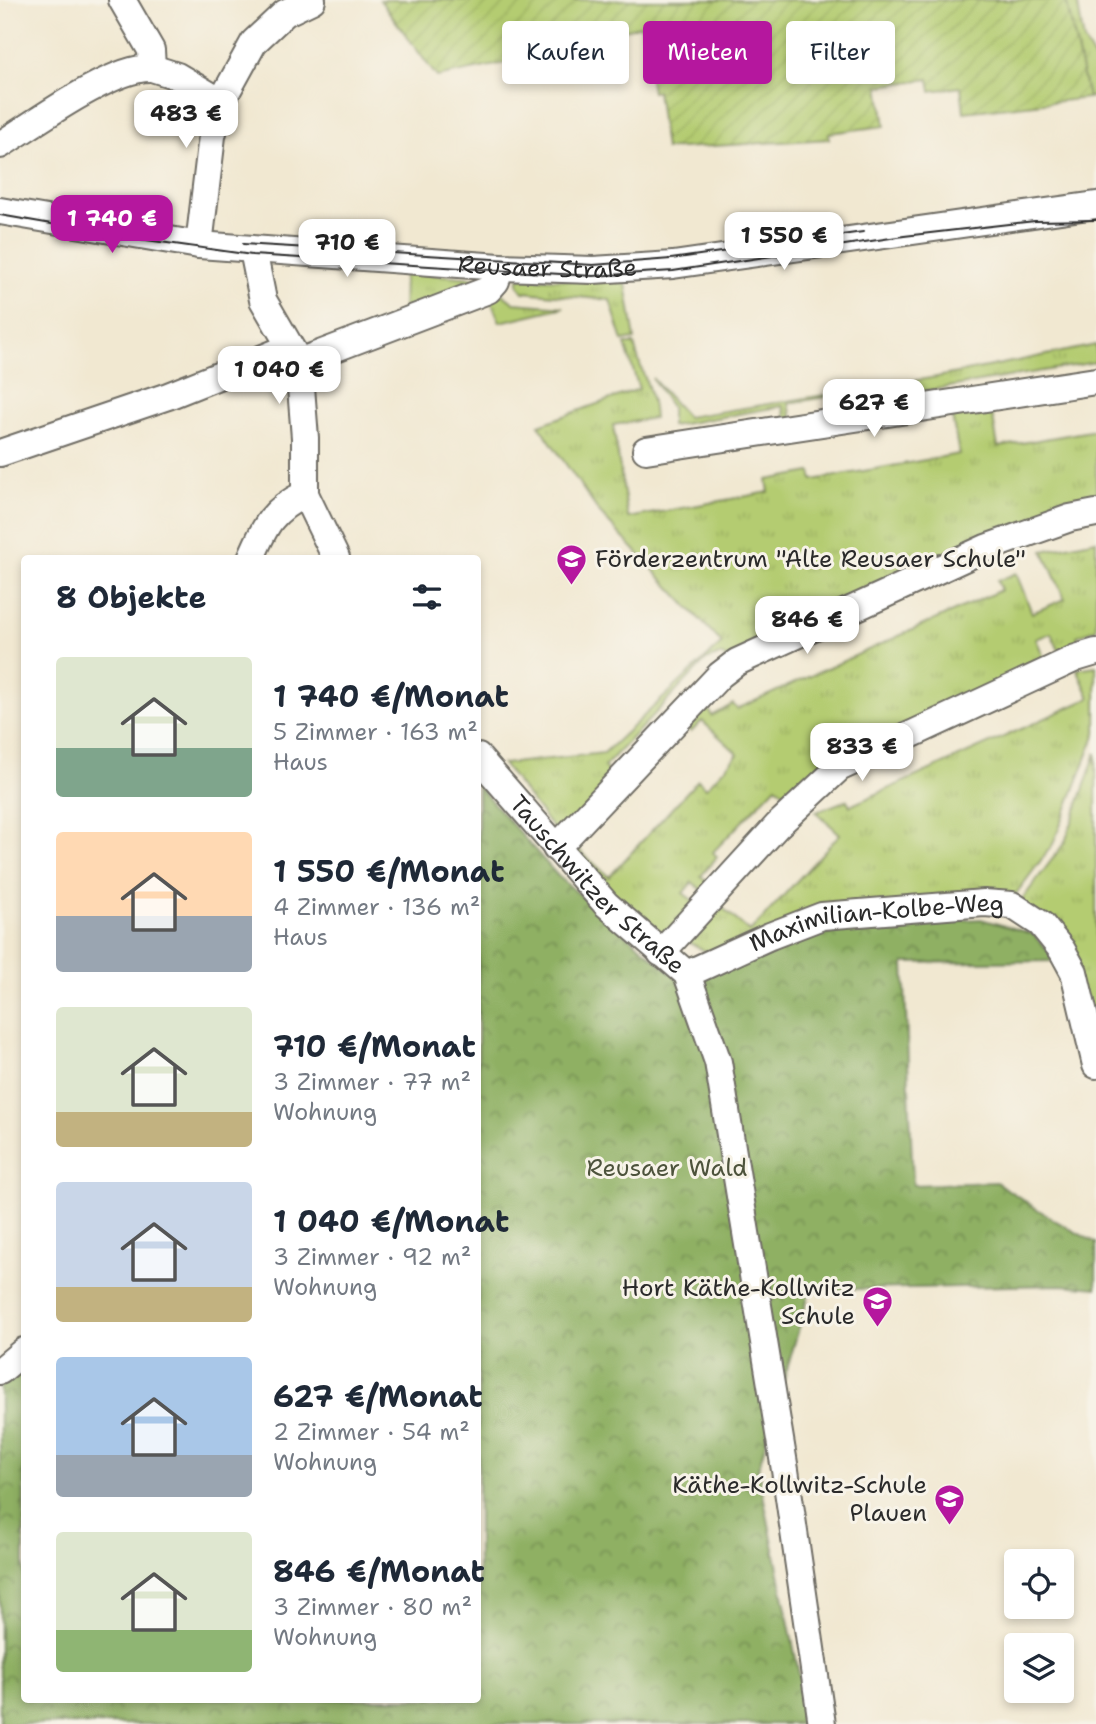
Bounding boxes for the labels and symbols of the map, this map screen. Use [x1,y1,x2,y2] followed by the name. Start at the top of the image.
[137,90,235,150] pin: 483 €
[47,196,177,255] pin: 1 740 €
[719,212,849,272] pin: 1 550 €
[298,219,396,279] pin: 710 €
[457,248,638,286] street label: Reusaer Straße
[214,346,344,406] pin: 1 040 €
[825,380,923,439] pin: 627 €
[555,542,589,586] school or university icon: Förderzentrum "Alte Reusaer Schule"
[595,543,1026,575] place label: Förderzentrum "Alte Reusaer Schule"
[758,596,856,656] pin: 846 €
[813,724,911,783] pin: 833 €
[502,788,692,981] street label: Tauschwitzer Straße
[744,887,1005,959] street label: Maximilian-Kolbe-Weg
[587,1152,747,1184] park label: Reusaer Wald
[622,1272,855,1332] place label: Hort Käthe-Kollwitz Schule
[861,1285,895,1329] school or university icon: Hort Käthe-Kollwitz Schule
[672,1469,927,1529] place label: Käthe-Kollwitz-Schule Plauen
[933,1482,967,1526] school or university icon: Käthe-Kollwitz-Schule Plauen

